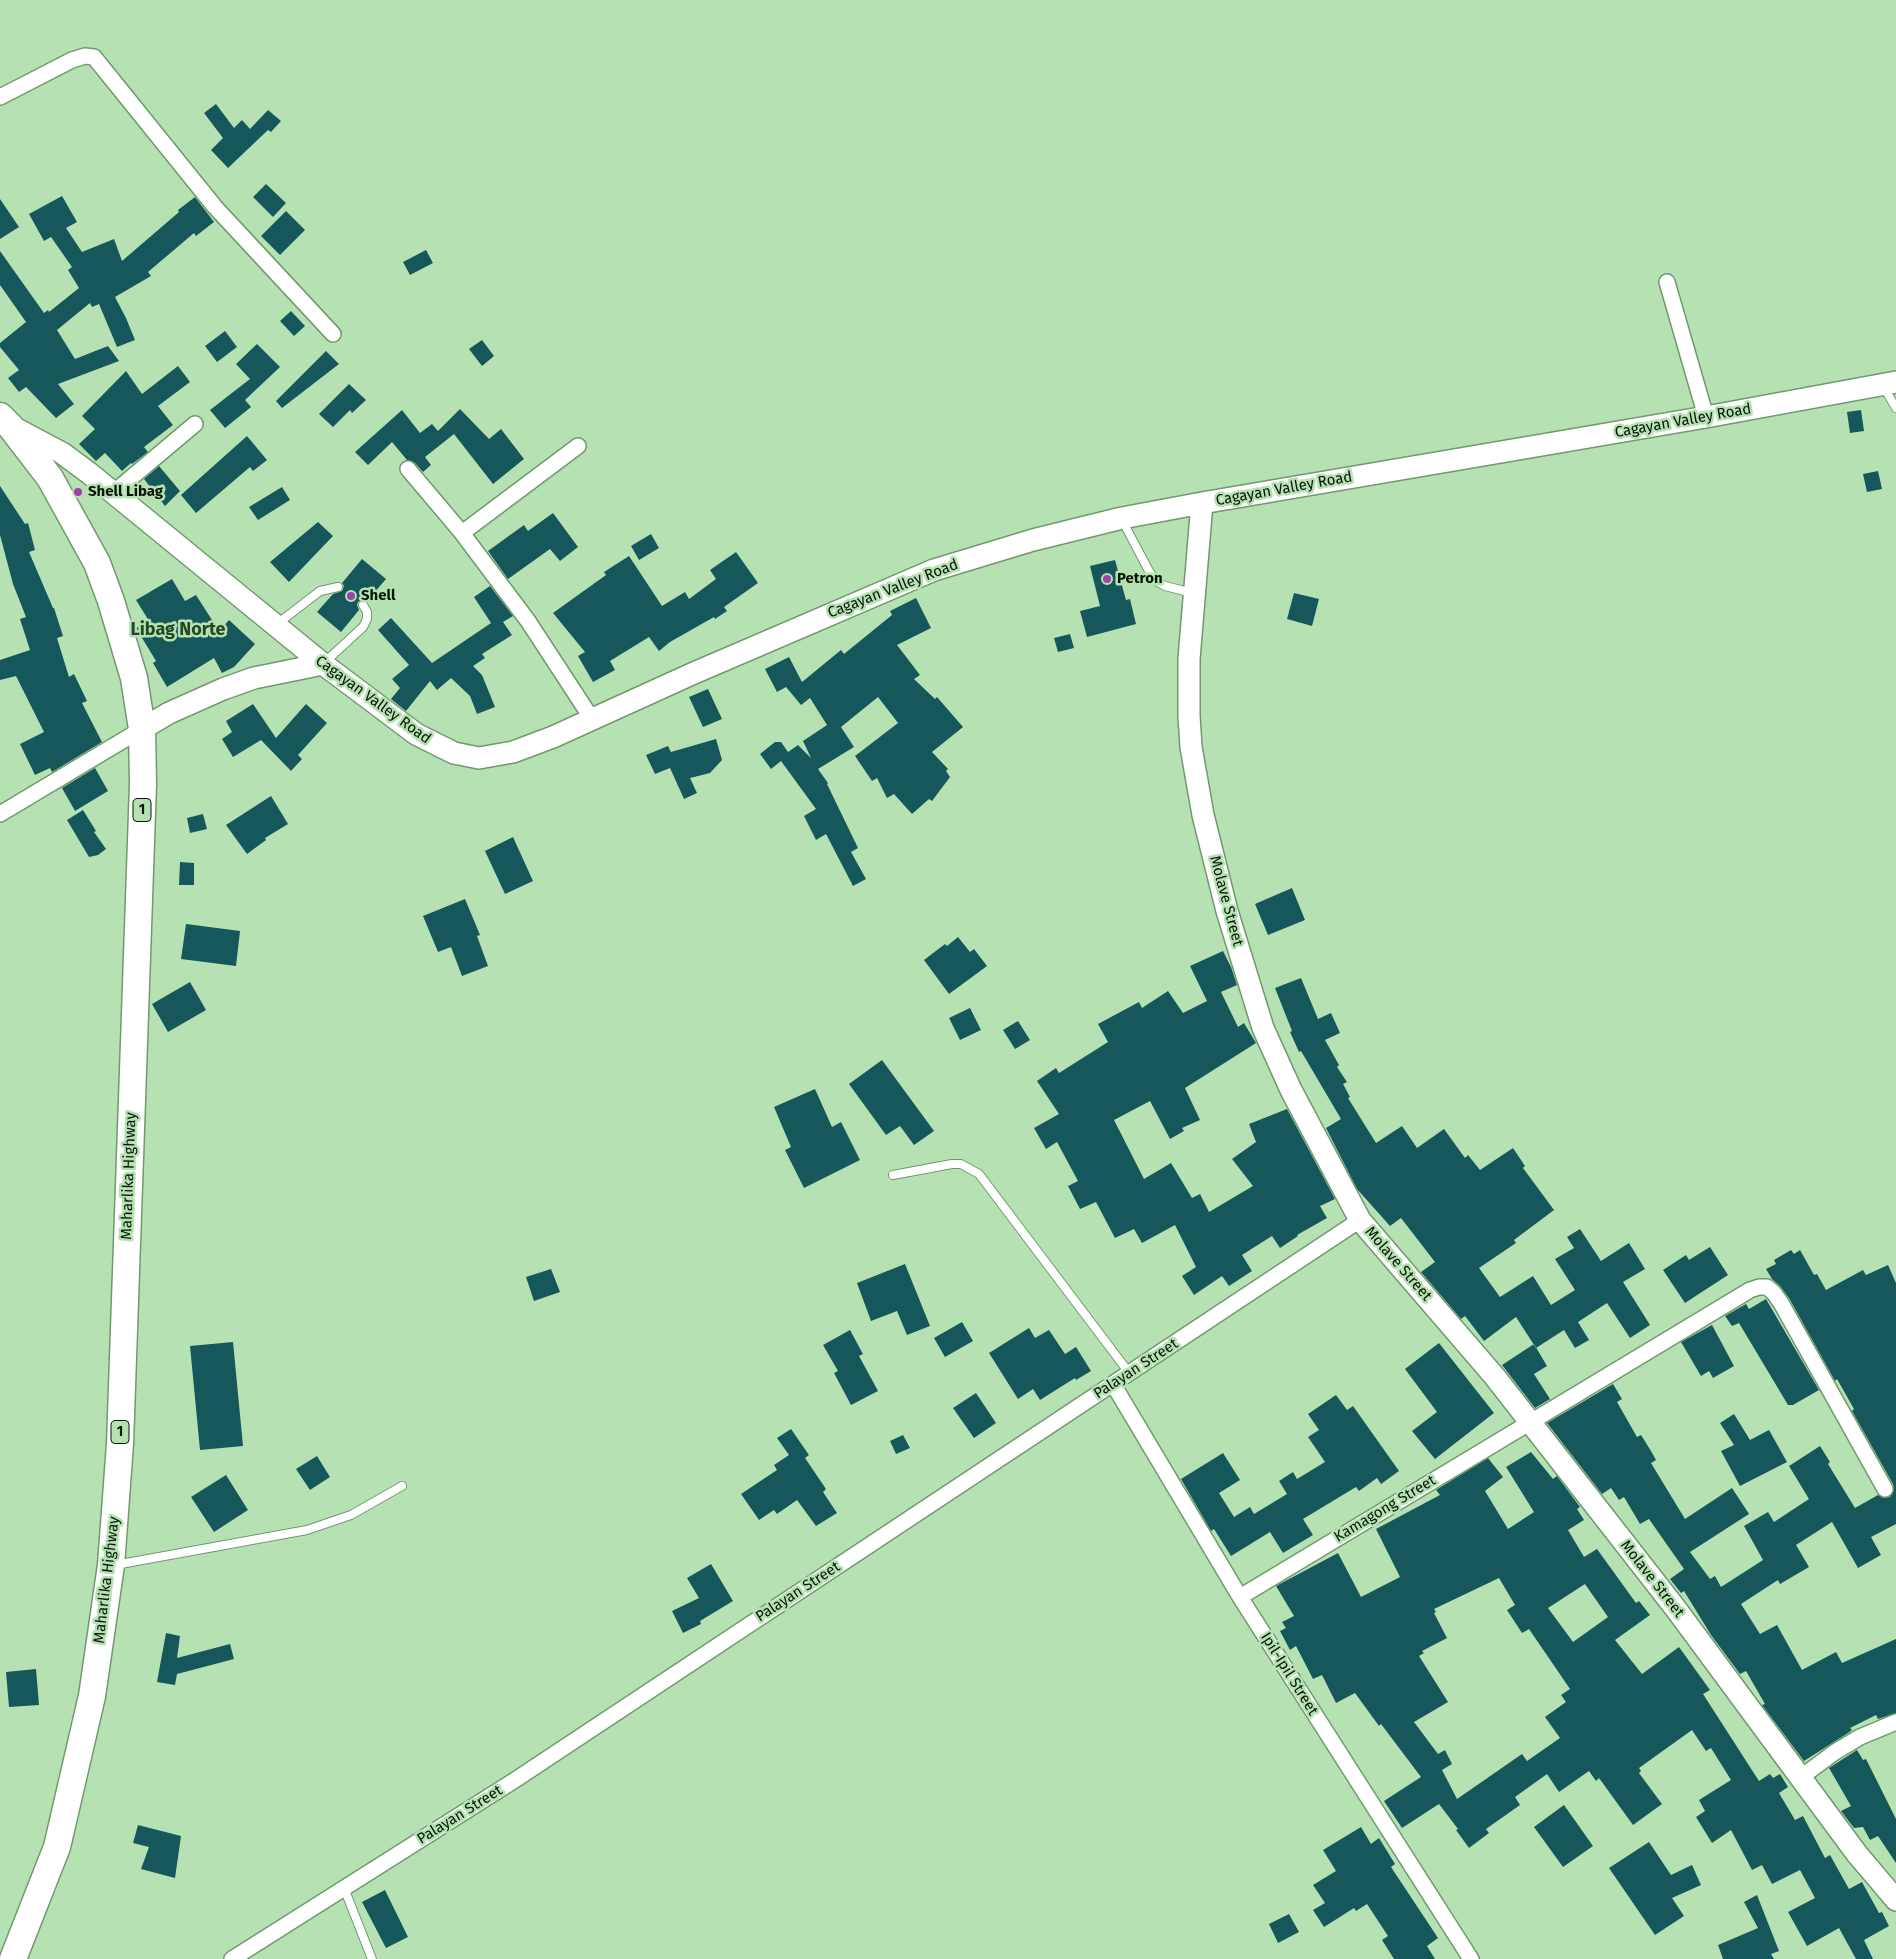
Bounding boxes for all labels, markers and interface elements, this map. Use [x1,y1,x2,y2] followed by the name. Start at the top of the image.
[1613,400,1753,442] street label: Cagayan Valley Road
[1214,468,1354,510] street label: Cagayan Valley Road
[88,483,163,501] place label: Shell Libag
[72,486,84,498] marker: Shell Libag
[825,556,961,622] street label: Cagayan Valley Road
[1117,570,1163,588] place label: Petron
[1101,573,1113,585] marker: Petron
[361,587,395,605] place label: Shell
[345,590,357,602] marker: Shell
[131,619,225,641] district label: Libag Norte
[312,652,434,748] street label: Cagayan Valley Road
[133,798,151,822] road number: 1
[1205,854,1247,948] street label: Molave Street
[118,1112,140,1240] street label: Maharlika Highway
[1361,1223,1435,1305] street label: Molave Street
[1090,1335,1182,1403] street label: Palayan Street
[111,1420,129,1444] road number: 1
[1331,1472,1439,1546] street label: Kamagong Street
[90,1516,124,1644] street label: Maharlika Highway
[1616,1537,1688,1621] street label: Molave Street
[752,1558,844,1626] street label: Palayan Street
[1256,1629,1322,1719] street label: Ipil-Ipil Street
[414,1782,506,1848] street label: Palayan Street

